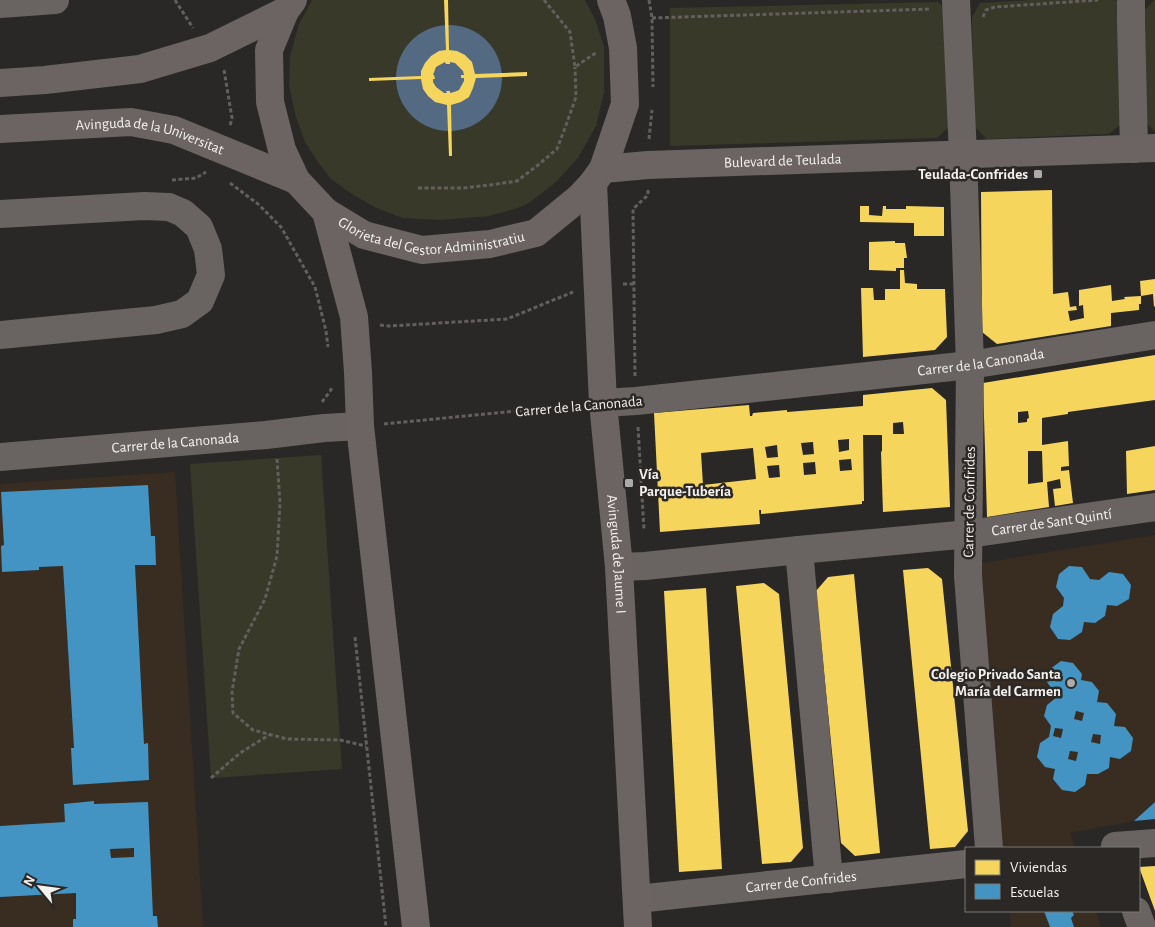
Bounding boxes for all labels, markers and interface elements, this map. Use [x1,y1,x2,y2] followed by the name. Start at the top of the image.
[75,115,226,158] street label: Avinguda de la Universitat
[724,152,842,170] street label: Bulevard de Teulada
[918,167,1028,182] place label: Teulada-Confrides
[1032,168,1044,180] marker: Teulada-Confrides
[335,214,526,258] street label: Glorieta del Gestor Administratiu
[917,346,1045,379] street label: Carrer de la Canonada
[515,393,643,420] street label: Carrer de la Canonada
[111,430,240,456] street label: Carrer de la Canonada
[961,446,978,558] street label: Carrer de Confrides
[639,467,731,499] place label: Vía Parque-Tubería
[623,477,635,489] marker: Vía Parque-Tubería
[604,494,628,614] street label: Avinguda de Jaume I
[990,506,1113,539] street label: Carrer de Sant Quintí
[931,667,1061,699] place label: Colegio Privado Santa María del Carmen
[1065,677,1077,689] marker: Colegio Privado Santa María del Carmen
[965,847,1140,912] legend
[1010,860,1067,875] text: Viviendas
[15,862,65,912] north arrow
[745,869,857,895] street label: Carrer de Confrides
[21,874,38,889] text: N
[1010,885,1059,900] text: Escuelas

